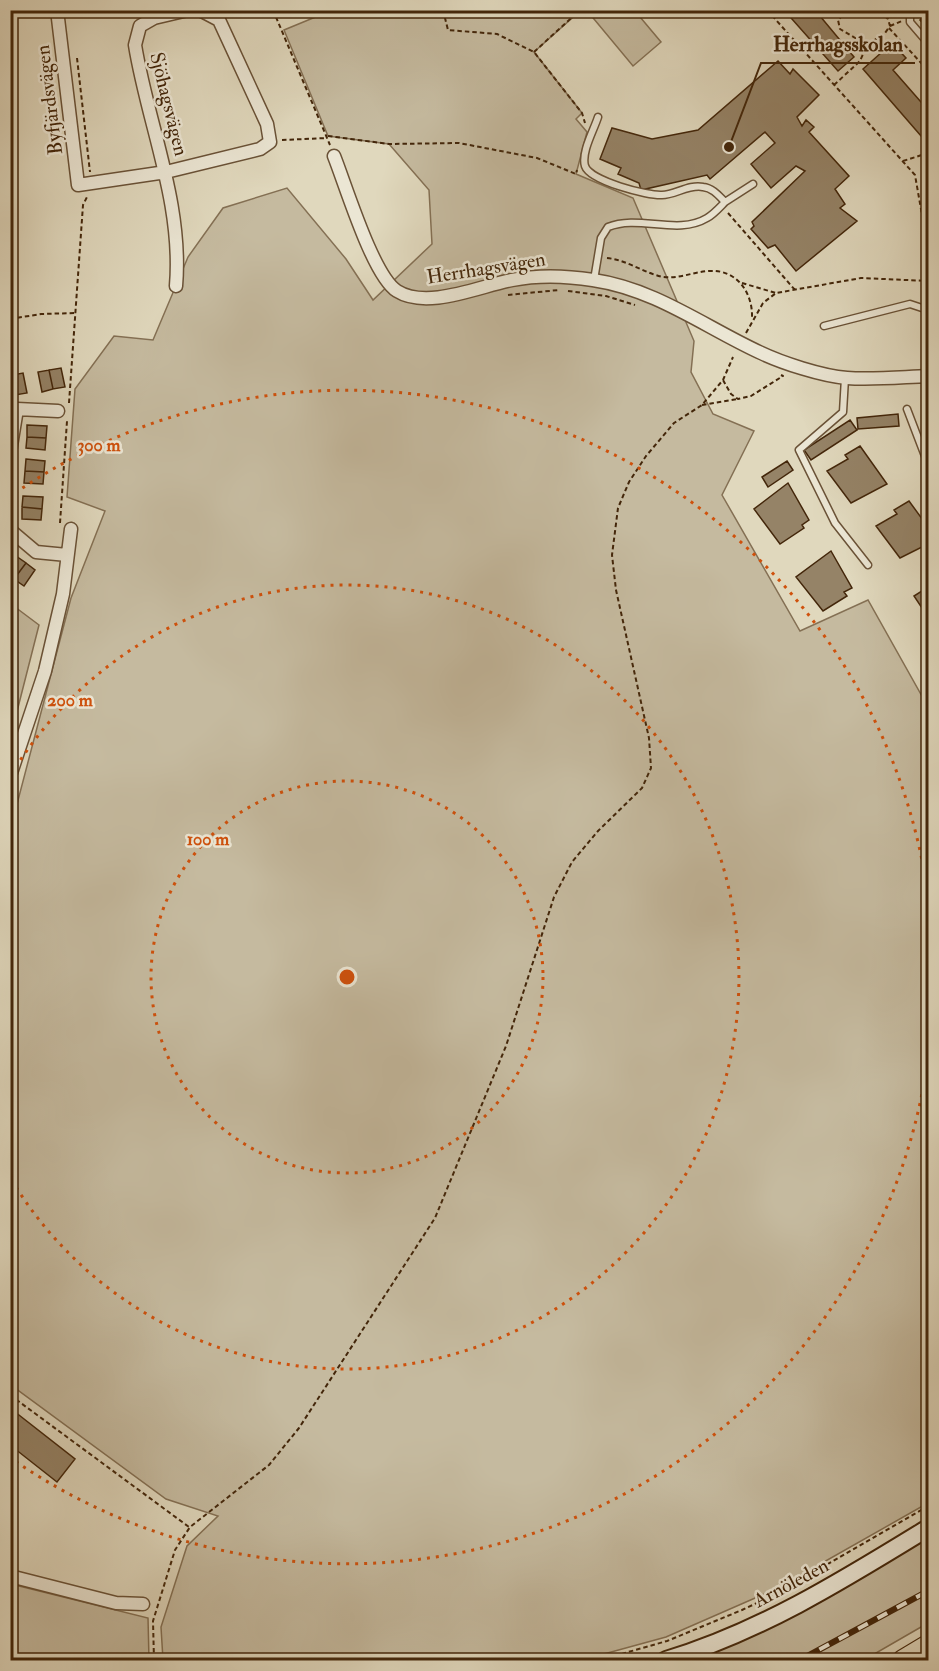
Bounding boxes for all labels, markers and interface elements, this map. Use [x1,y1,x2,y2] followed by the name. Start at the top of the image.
[761,24,915,63] callout: Herrhagsskolan
[773,31,903,58] text: Herrhagsskolan
[30,44,68,156] street label: Byfjärdsvägen
[144,50,194,158] street label: Sjöhagsvägen
[425,246,547,290] street label: Herrhagsvägen
[77,434,122,457] text: 300 m
[47,689,94,712] text: 200 m
[187,828,230,851] text: 100 m
[337,967,357,987] centre of rings
[748,1553,833,1614] street label: Arnöleden

